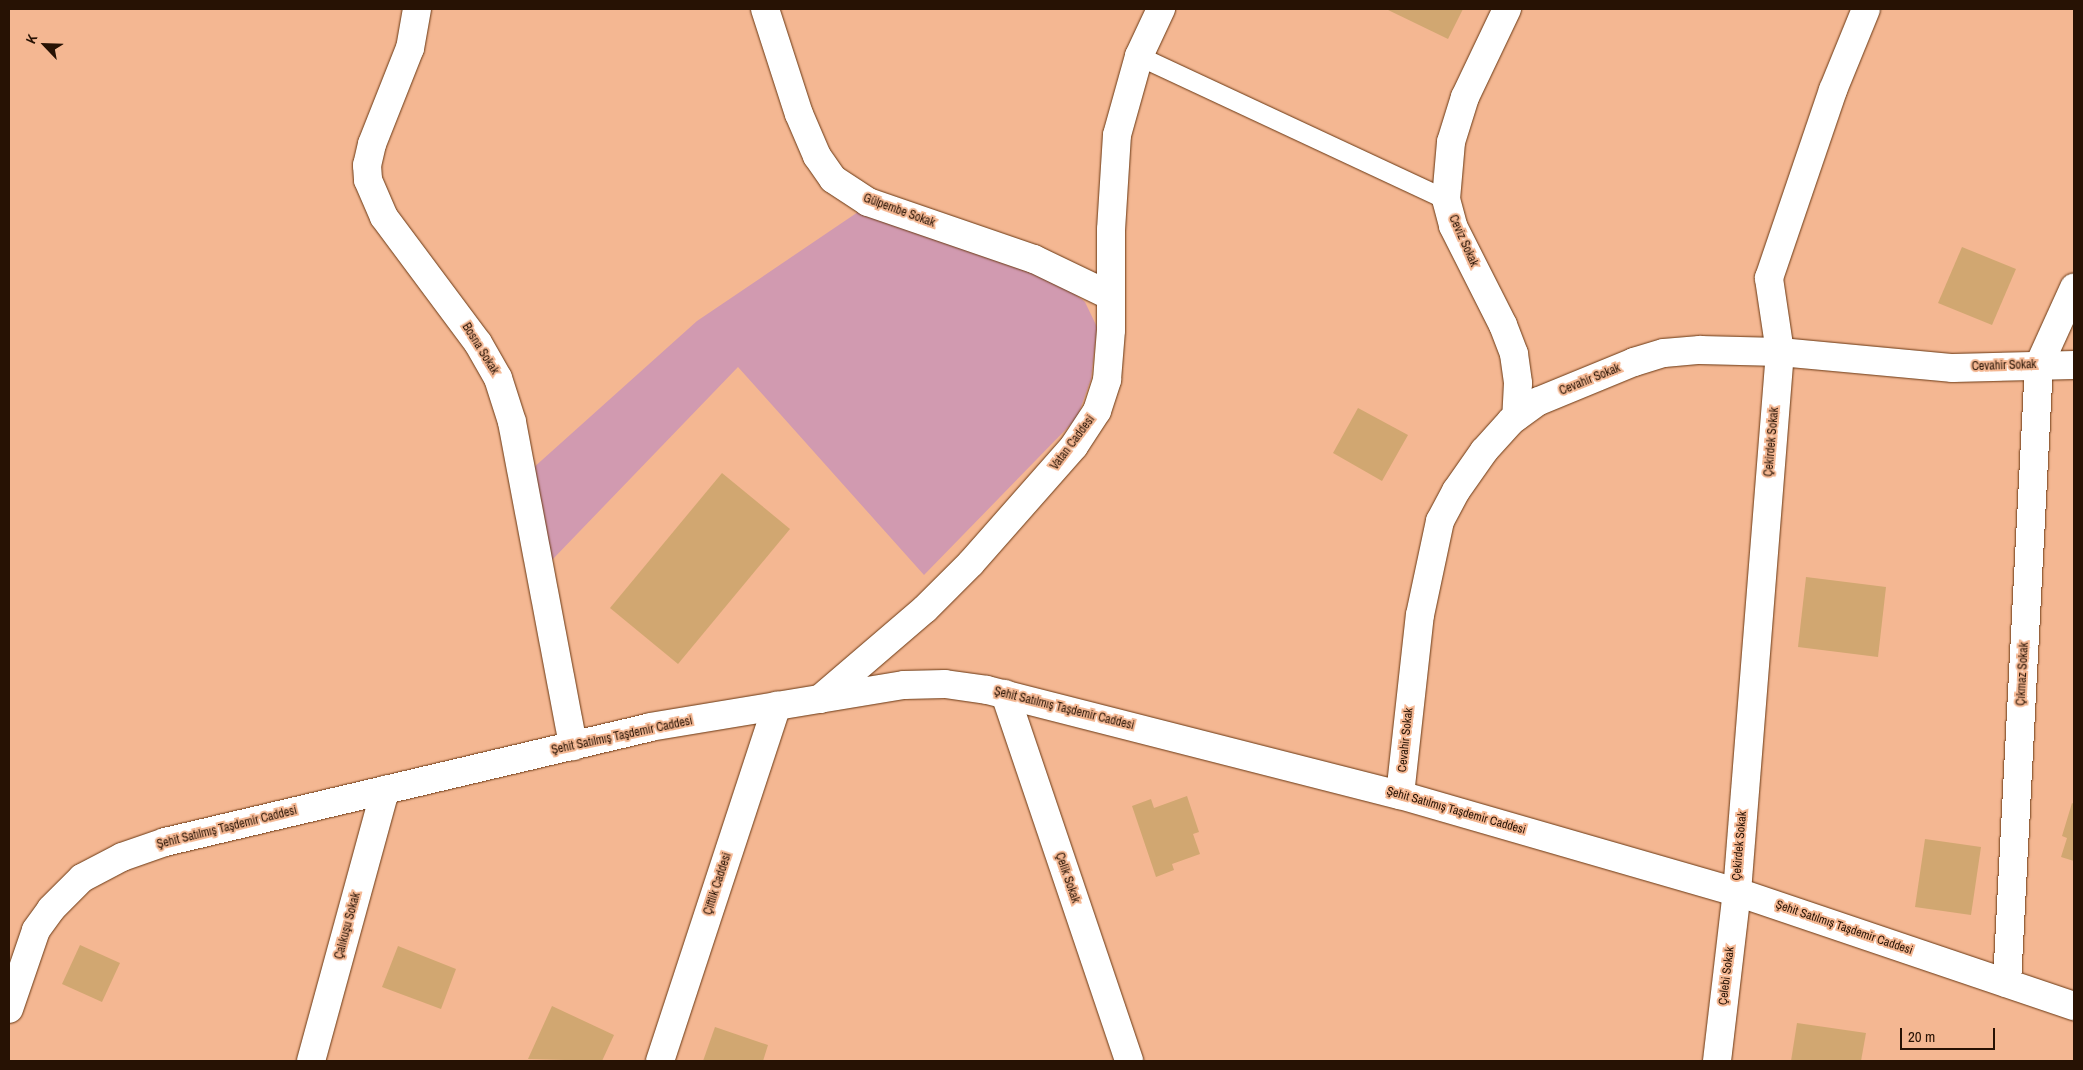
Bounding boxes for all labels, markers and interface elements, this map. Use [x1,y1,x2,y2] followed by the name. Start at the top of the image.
[20,20,70,70] north arrow
[21,31,41,46] text: K
[861,191,937,231] street label: Gülpembe Sokak
[1445,213,1481,269] street label: Ceviz Sokak
[459,321,501,377] street label: Bosna Sokak
[1972,358,2036,374] street label: Cevahir Sokak
[1557,361,1623,399] street label: Cevahir Sokak
[1762,407,1782,477] street label: Çekirdek Sokak
[1048,413,1098,473] street label: Vatan Caddesi
[2014,642,2032,706] street label: Çıkmaz Sokak
[992,685,1136,733] street label: Şehit Satılmış Taşdemir Caddesi
[1395,707,1417,773] street label: Cevahir Sokak
[550,714,694,758] street label: Şehit Satılmış Taşdemir Caddesi
[1385,784,1527,838] street label: Şehit Satılmış Taşdemir Caddesi
[155,804,299,852] street label: Şehit Satılmış Taşdemir Caddesi
[1730,811,1750,881] street label: Çekirdek Sokak
[701,851,735,917] street label: Çiftlik Caddesi
[1052,851,1082,905] street label: Çelik Sokak
[332,891,364,961] street label: Çalıkuşu Sokak
[1774,898,1914,958] street label: Şehit Satılmış Taşdemir Caddesi
[1716,946,1738,1006] street label: Çelebi Sokak
[1903,1018,1998,1050] scale bar
[1908,1026,1935,1047] text: 20 m

